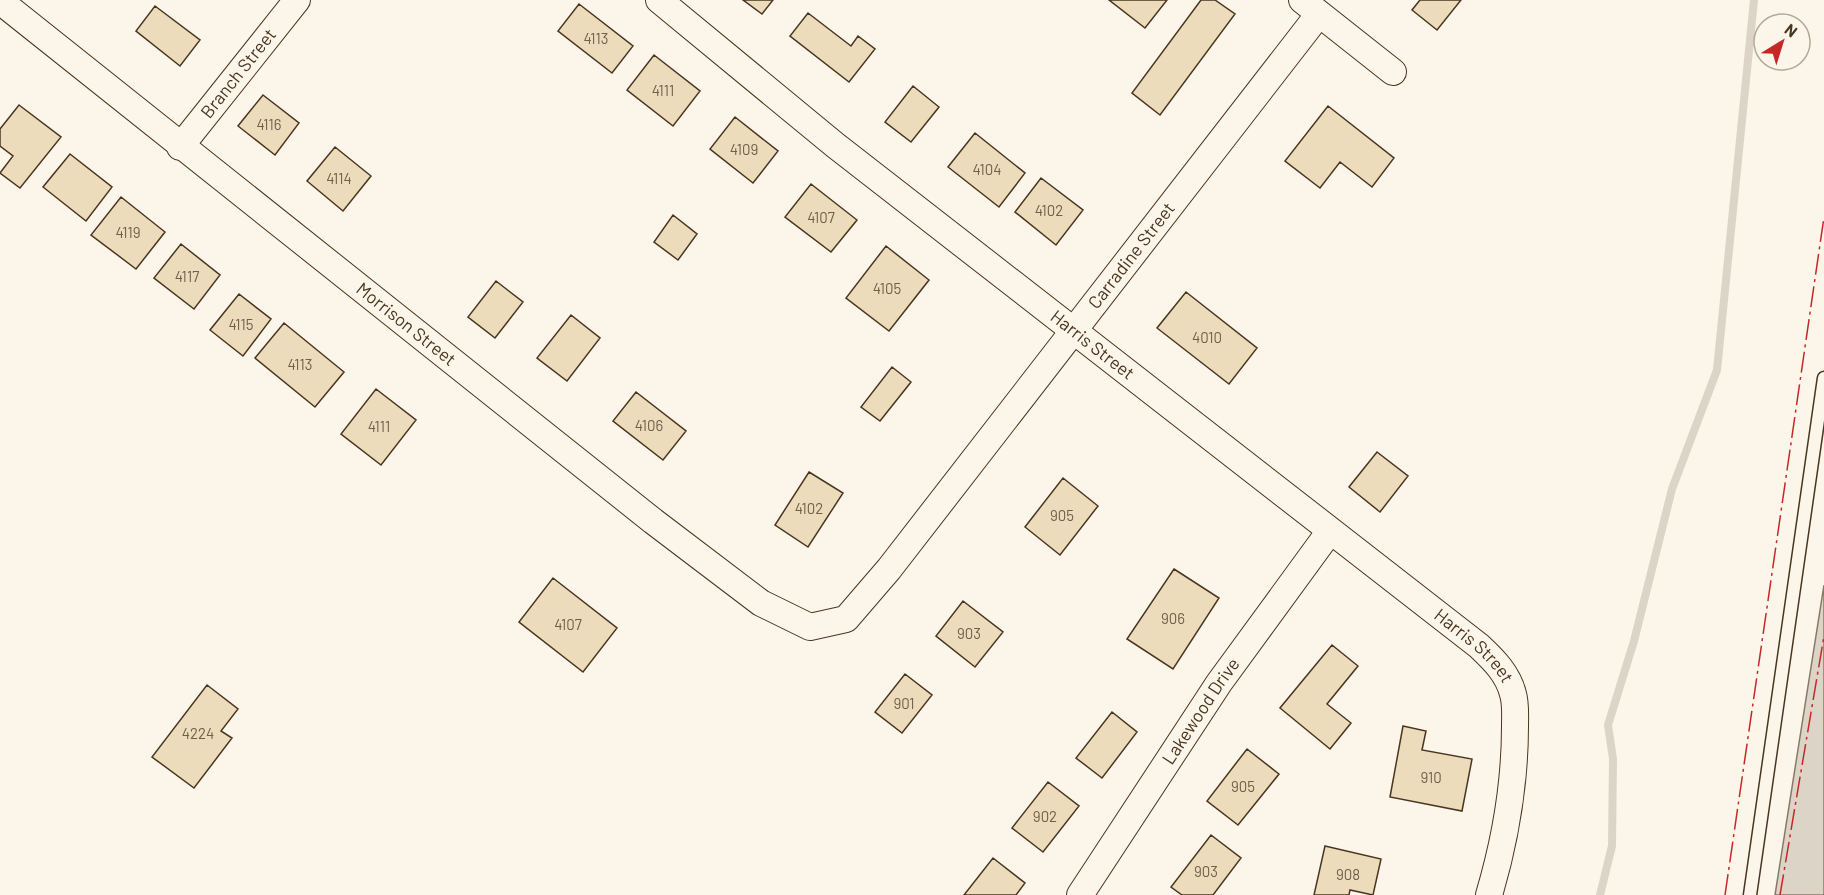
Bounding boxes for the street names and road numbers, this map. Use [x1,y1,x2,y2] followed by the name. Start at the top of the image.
[195,24,280,122] street label: Branch Street
[1083,198,1179,313] street label: Carradine Street
[352,277,461,370] street label: Morrison Street
[1047,305,1139,384] street label: Harris Street
[1430,603,1519,686] street label: Harris Street
[1157,653,1244,768] street label: Lakewood Drive

